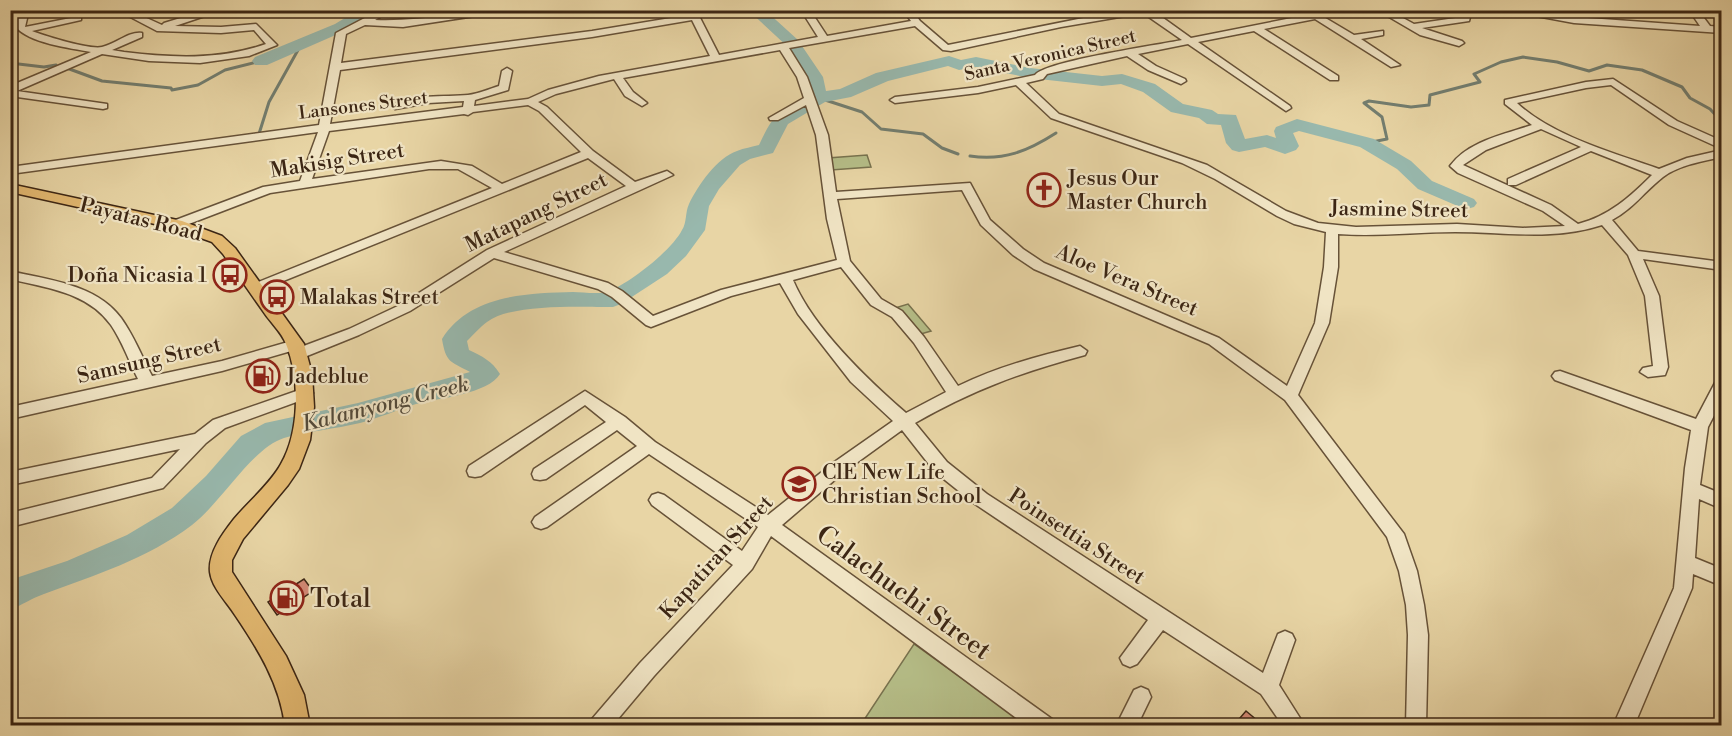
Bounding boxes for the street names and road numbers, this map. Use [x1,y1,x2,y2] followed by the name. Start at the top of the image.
[962,24,1139,86] street label: Santa Veronica Street
[297,86,430,125] street label: Lansones Street
[268,137,407,184] street label: Makisig Street
[461,167,612,259] street label: Matapang Street
[77,192,205,248] street label: Payatas Road
[1328,196,1469,224] street label: Jasmine Street
[1051,239,1202,323] street label: Aloe Vera Street
[75,332,224,390] street label: Samsung Street
[1003,483,1150,591] street label: Poinsettia Street
[654,490,779,625] street label: Kapatiran Street
[810,519,997,667] street label: Calachuchi Street

